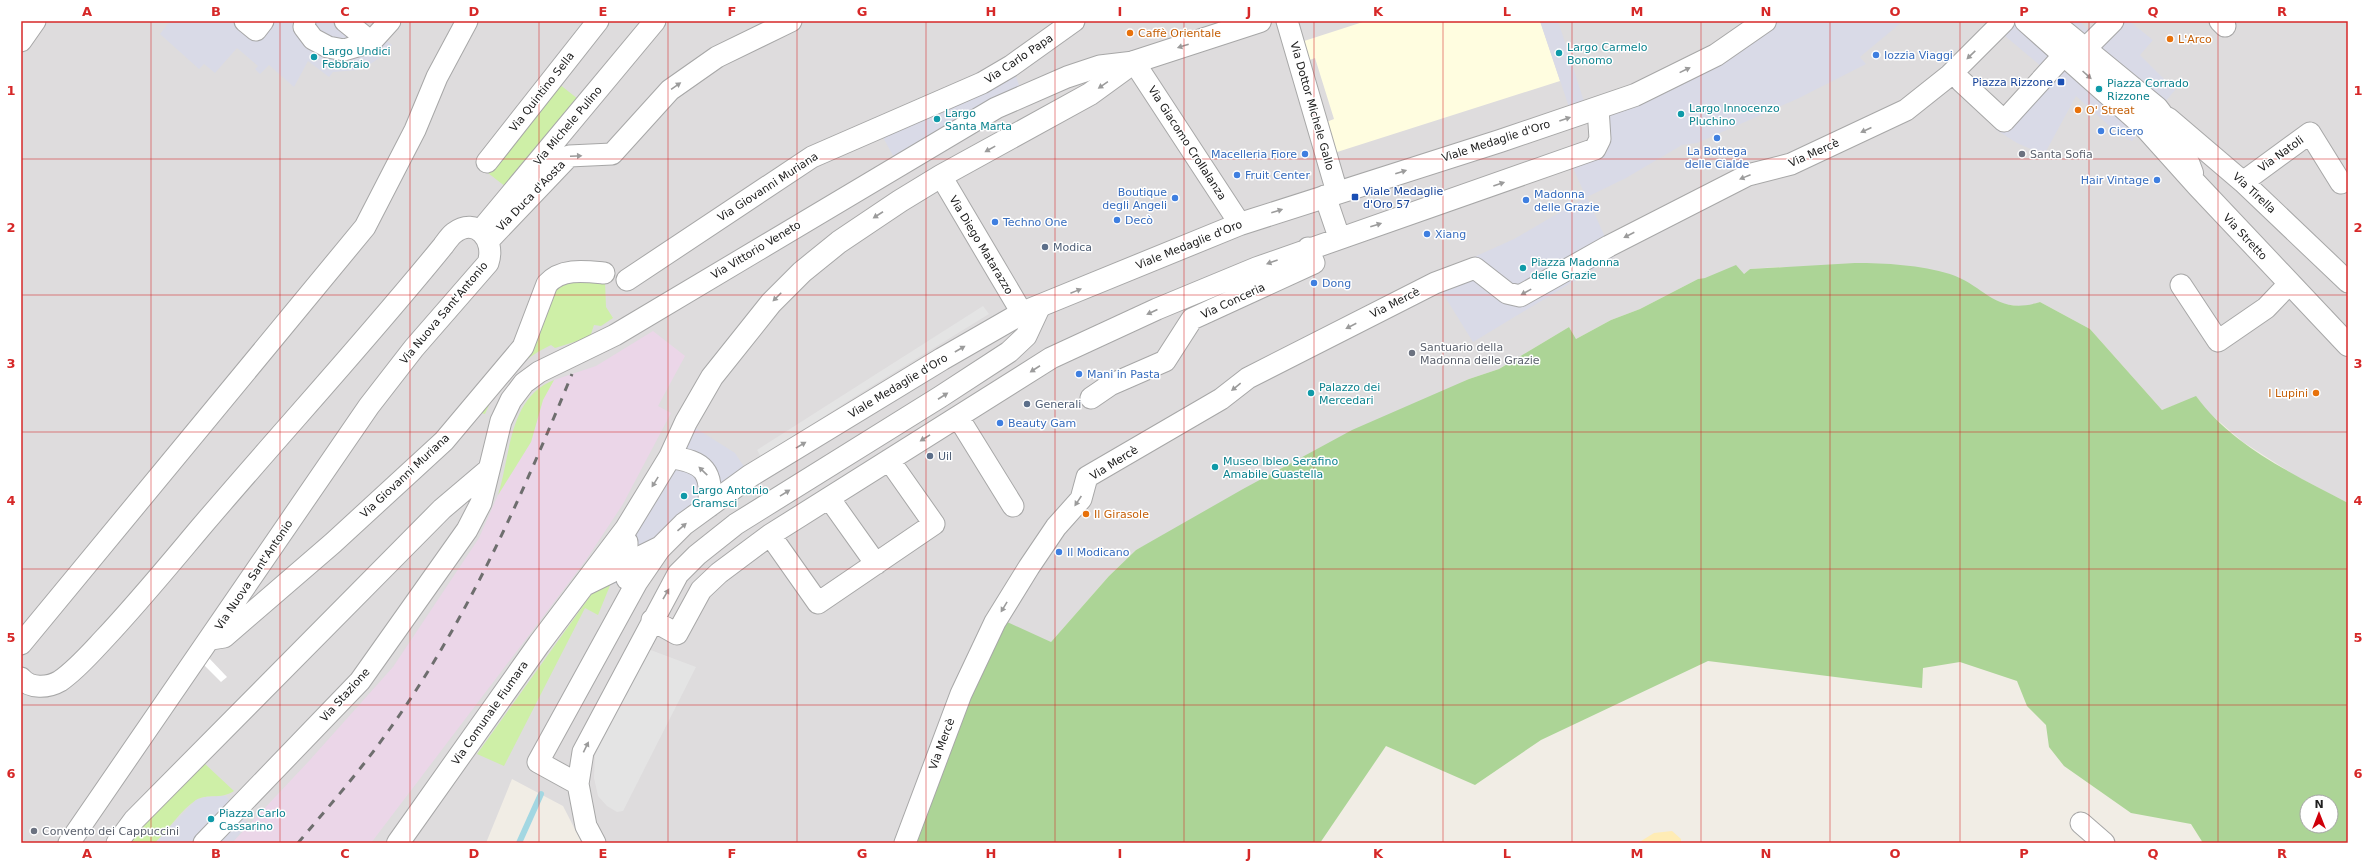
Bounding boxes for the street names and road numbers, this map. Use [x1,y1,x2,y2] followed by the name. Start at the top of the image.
[982,31,1056,87] street label: Via Carlo Papa
[1287,40,1337,172] street label: Via Dottor Michele Gallo
[507,50,577,134] street label: Via Quintino Sella
[1145,83,1229,203] street label: Via Giacomo Crollalanza
[531,84,605,168] street label: Via Michele Pulino
[1440,117,1552,165] street label: Viale Medaglie d'Oro
[2256,133,2306,175] street label: Via Natoli
[1787,136,1841,170] street label: Via Mercè
[715,150,821,224] street label: Via Giovanni Muriana
[494,158,568,234] street label: Via Duca d'Aosta
[2230,170,2278,216] street label: Via Tirella
[946,193,1016,297] street label: Via Diego Matarazzo
[2220,211,2270,263] street label: Via Stretto
[709,218,803,282] street label: Via Vittorio Veneto
[1134,218,1244,272] street label: Viale Medaglie d'Oro
[397,259,491,367] street label: Via Nuova Sant'Antonio
[1199,281,1267,321] street label: Via Conceria
[1368,285,1422,321] street label: Via Mercè
[846,351,950,421] street label: Viale Medaglie d'Oro
[358,431,452,521] street label: Via Giovanni Muriana
[1088,443,1141,483] street label: Via Mercè
[212,517,296,632] street label: Via Nuova Sant'Antonio
[449,658,531,768] street label: Via Comunale Fiumara
[317,665,373,725] street label: Via Stazione
[927,716,957,772] street label: Via Mercè

